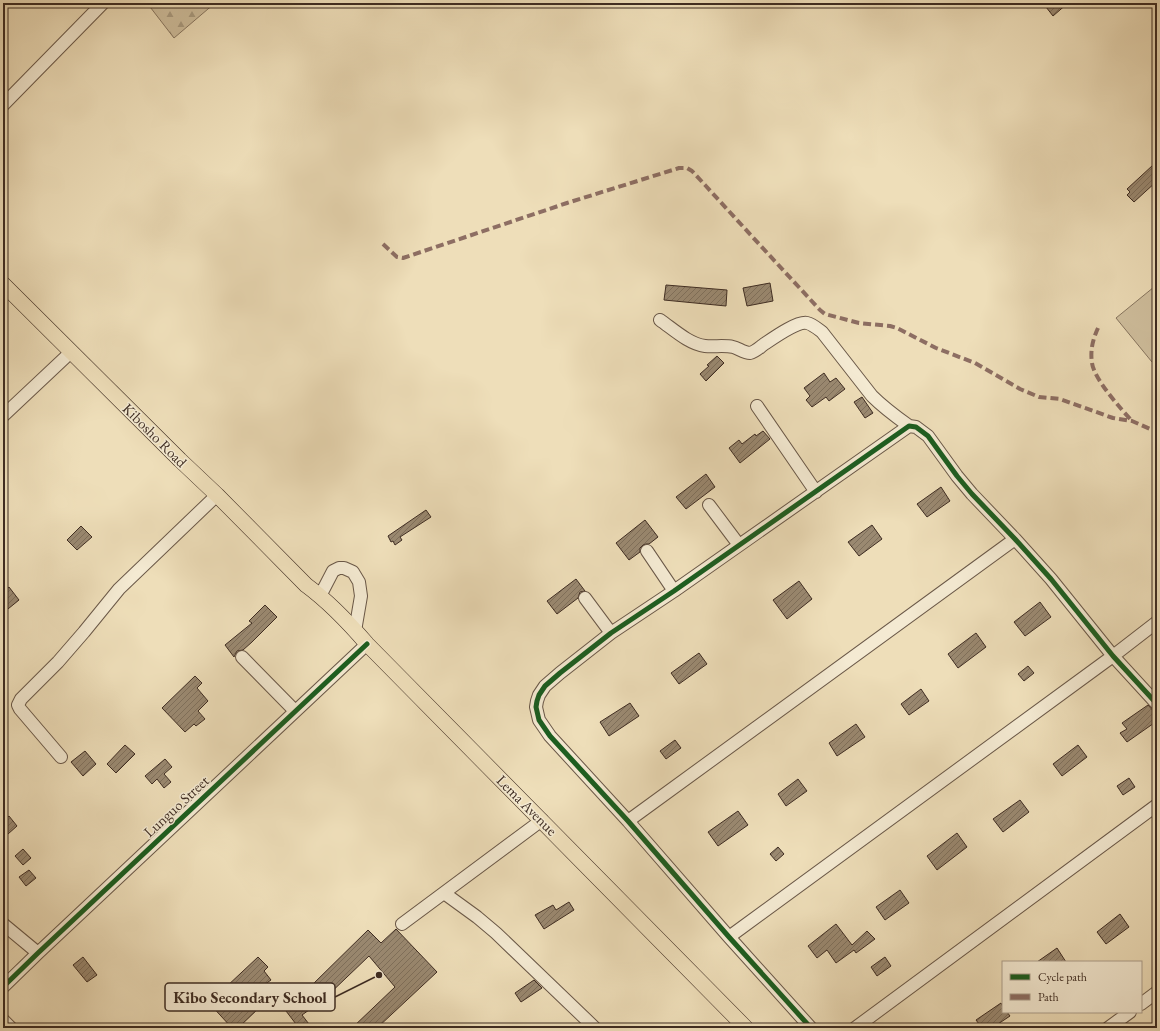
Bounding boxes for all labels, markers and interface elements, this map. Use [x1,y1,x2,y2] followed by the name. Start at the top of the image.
[119,399,192,472] street label: Kibosho Road
[139,771,213,841] street label: Lunguo Street
[493,771,562,840] street label: Lema Avenue
[1002,961,1142,1013] legend
[1038,969,1087,985] text: Cycle path
[165,983,335,1011] callout: Kibo Secondary School
[173,987,327,1008] text: Kibo Secondary School
[1038,989,1059,1005] text: Path

